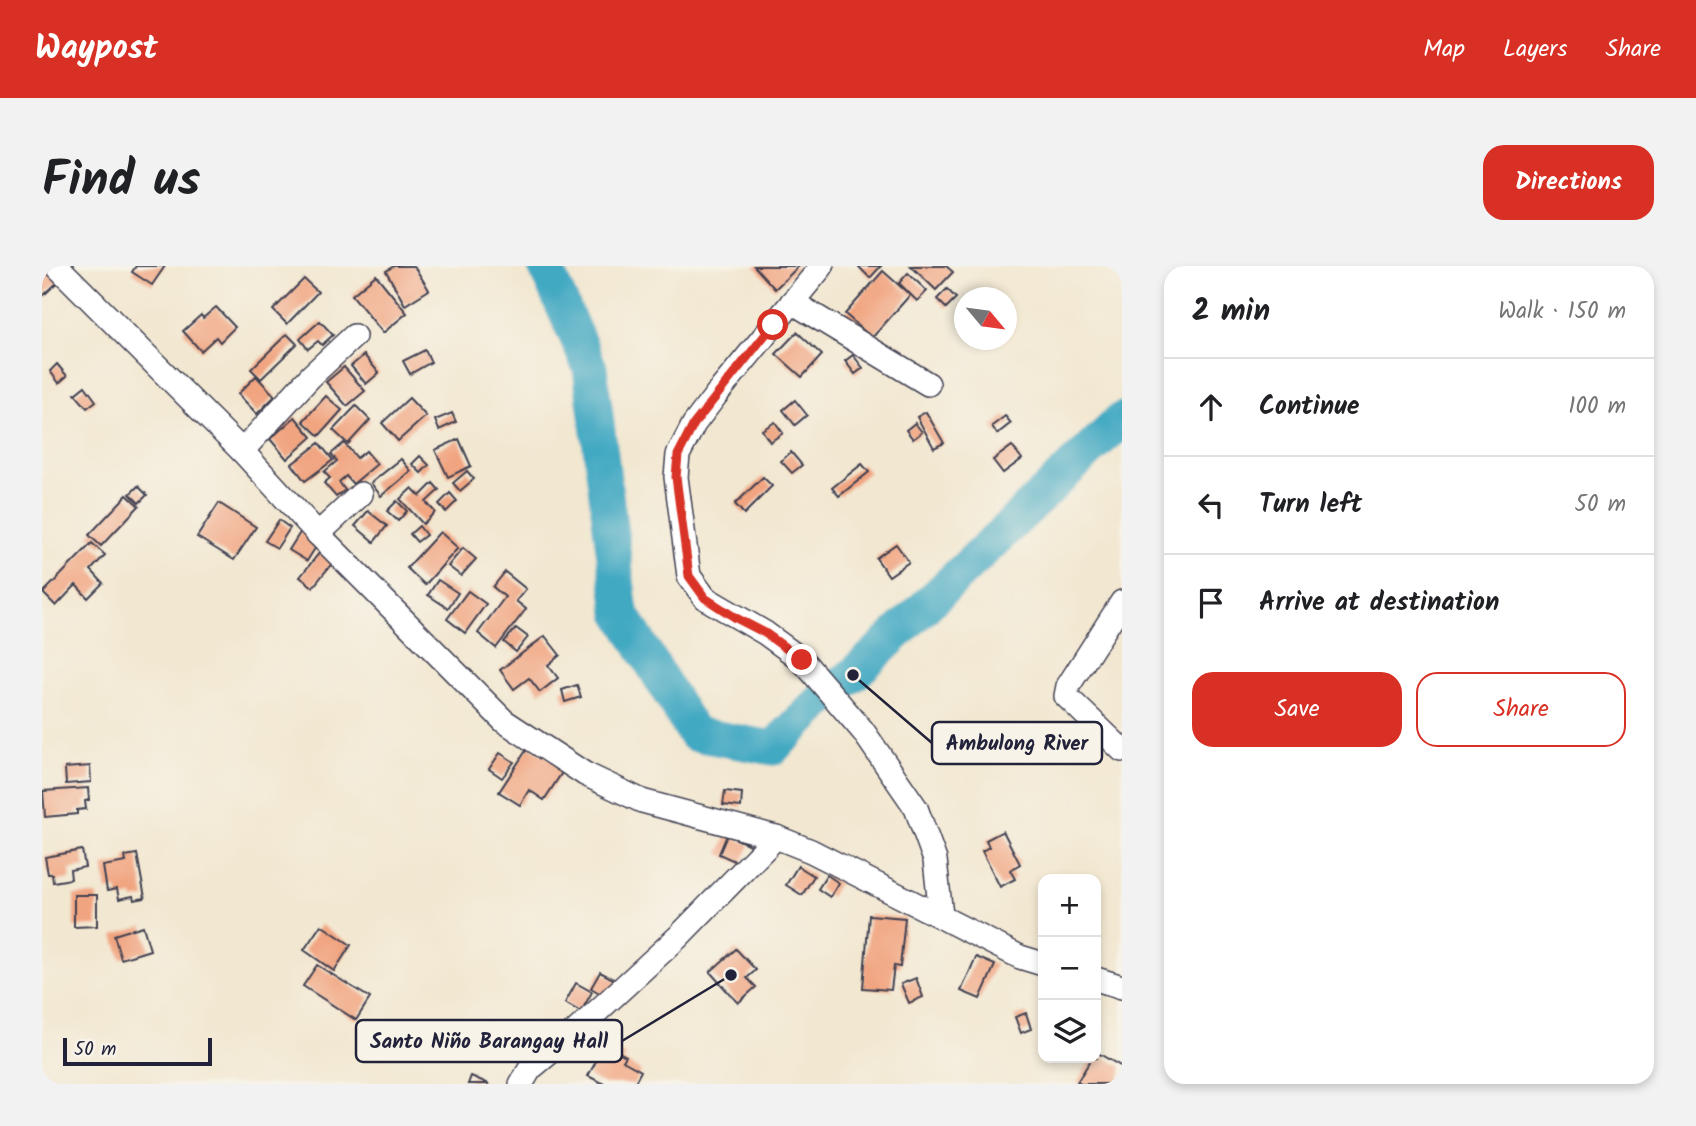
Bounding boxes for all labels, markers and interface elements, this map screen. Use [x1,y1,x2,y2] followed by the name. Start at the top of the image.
[35,23,158,76] text: Waypost
[1423,30,1465,69] text: Map
[1503,30,1567,69] text: Layers
[1605,30,1661,69] text: Share
[42,143,200,221] text: Find us
[1483,145,1654,220] button: Directions
[954,287,1017,350] north arrow
[1192,288,1270,336] text: 2 min
[1498,294,1626,330] text: Walk · 150 m
[757,309,788,340] route start
[1259,386,1360,428] text: Continue
[1192,388,1230,426] icon: ahead
[1568,389,1626,425] text: 100 m
[1259,484,1362,526] text: Turn left
[1192,486,1230,524] icon: left
[1575,487,1626,523] text: 50 m
[1259,582,1499,624] text: Arrive at destination
[1192,584,1230,622] icon: arrive
[786,644,817,675] route end
[1192,672,1402,747] button: Save
[1416,672,1626,747] button: Share
[932,722,1102,764] callout: Ambulong River
[946,728,1090,761] text: Ambulong River
[1038,874,1101,1063] map controls
[1038,874,1101,937] button: +
[1038,937,1101,1000] button: −
[1038,1000,1101,1063] button: layers
[356,1020,622,1062] callout: Santo Niño Barangay Hall
[370,1026,608,1059] text: Santo Niño Barangay Hall
[63,1035,212,1067] scale bar
[74,1035,116,1065] text: 50 m

